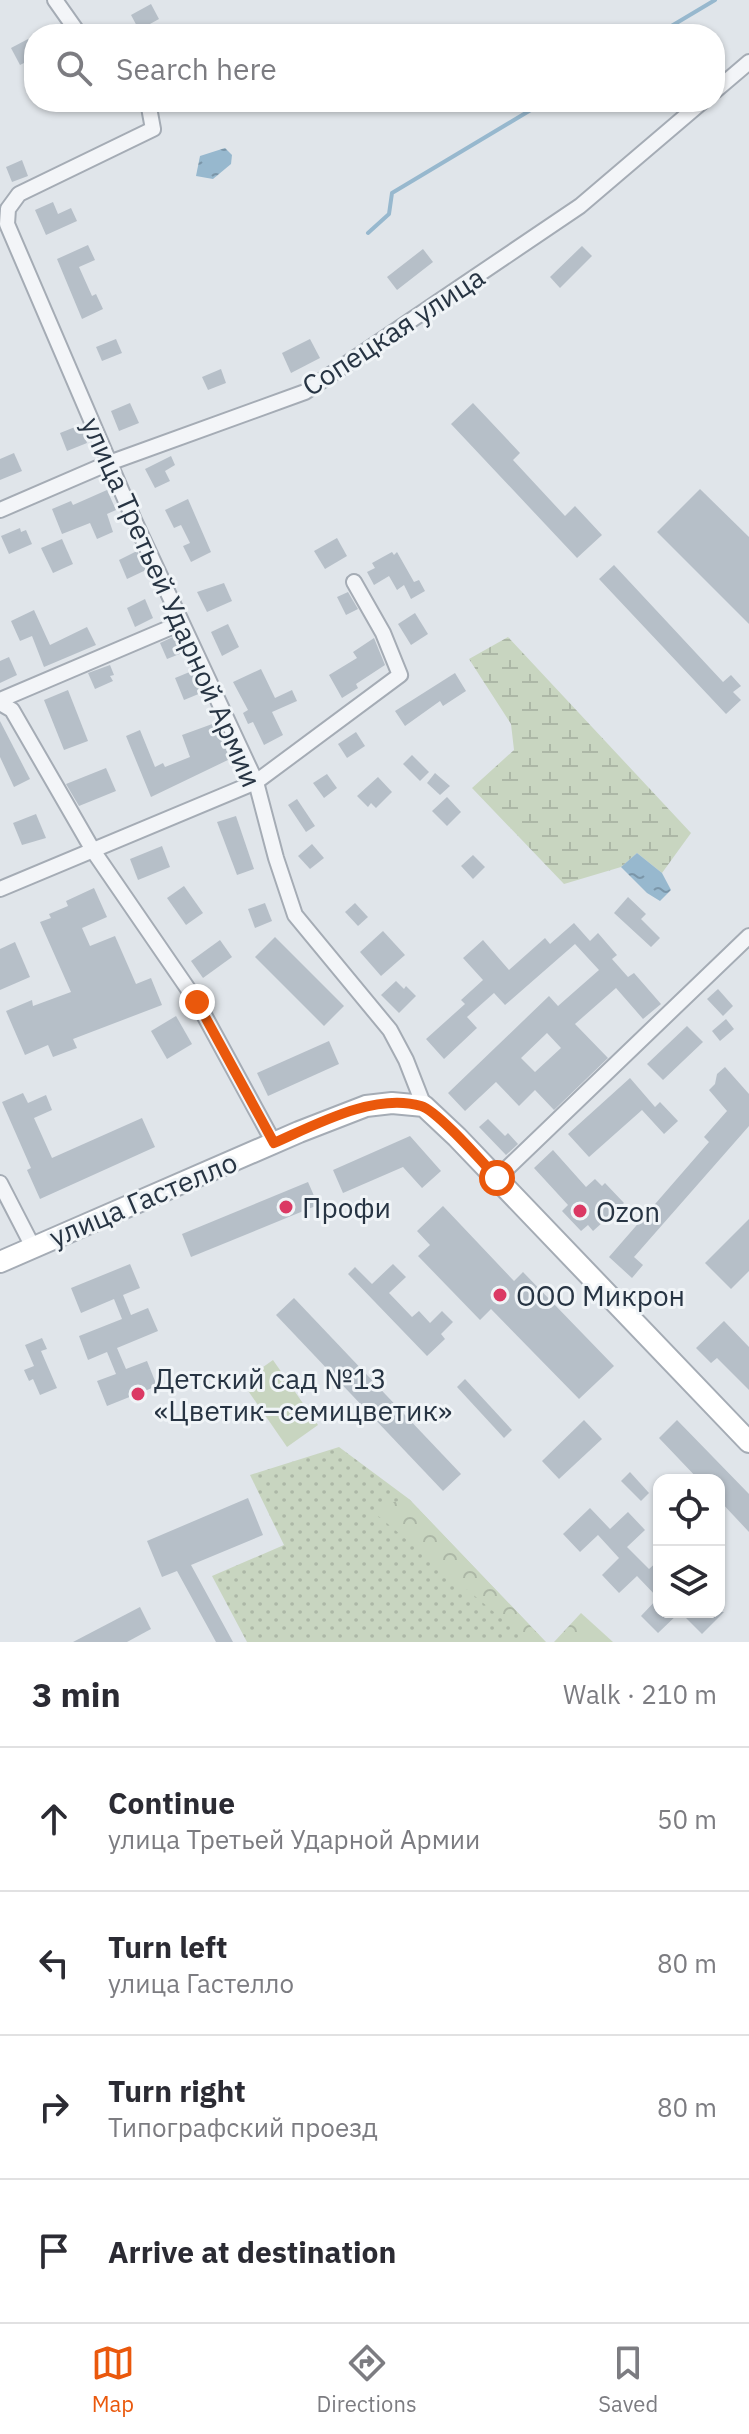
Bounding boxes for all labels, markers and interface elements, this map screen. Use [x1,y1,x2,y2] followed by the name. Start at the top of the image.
[24,24,725,112] search box
[52,46,96,90] icon: search
[116,49,277,88] text: Search here
[295,258,491,404] street label: Сопецкая улица
[74,411,270,793] street label: улица Третьей Ударной Армии
[179,984,215,1020] route end
[44,1143,242,1255] street label: улица Гастелло
[479,1160,515,1196] route start
[302,1189,391,1226] place label: Профи
[596,1193,660,1230] place label: Ozon
[277,1198,295,1216] marker: Профи
[571,1202,589,1220] marker: Ozon
[516,1277,685,1314] place label: ООО Микрон
[491,1286,509,1304] marker: ООО Микрон
[154,1360,452,1429] place label: Детский сад №13 «Цветик–семицветик»
[129,1385,147,1403] marker: Детский сад №13 «Цветик–семицветик»
[653,1474,725,1618] map controls
[653,1474,725,1546] button: locate
[653,1546,725,1618] button: layers
[32,1672,121,1716] text: 3 min
[563,1677,717,1711] text: Walk · 210 m
[108,1783,235,1822] text: Continue
[32,1797,76,1841] icon: ahead
[657,1802,717,1836] text: 50 m
[108,1822,480,1856] text: улица Третьей Ударной Армии
[108,1927,227,1966] text: Turn left
[32,1941,76,1985] icon: left
[657,1946,717,1980] text: 80 m
[108,1966,294,2000] text: улица Гастелло
[108,2071,246,2110] text: Turn right
[32,2085,76,2129] icon: right
[657,2090,717,2124] text: 80 m
[108,2110,378,2144] text: Типографский проезд
[32,2229,76,2273] icon: arrive
[108,2232,396,2271] text: Arrive at destination
[91,2341,135,2418] tab: Map
[317,2341,417,2418] tab: Directions
[598,2341,658,2418] tab: Saved

